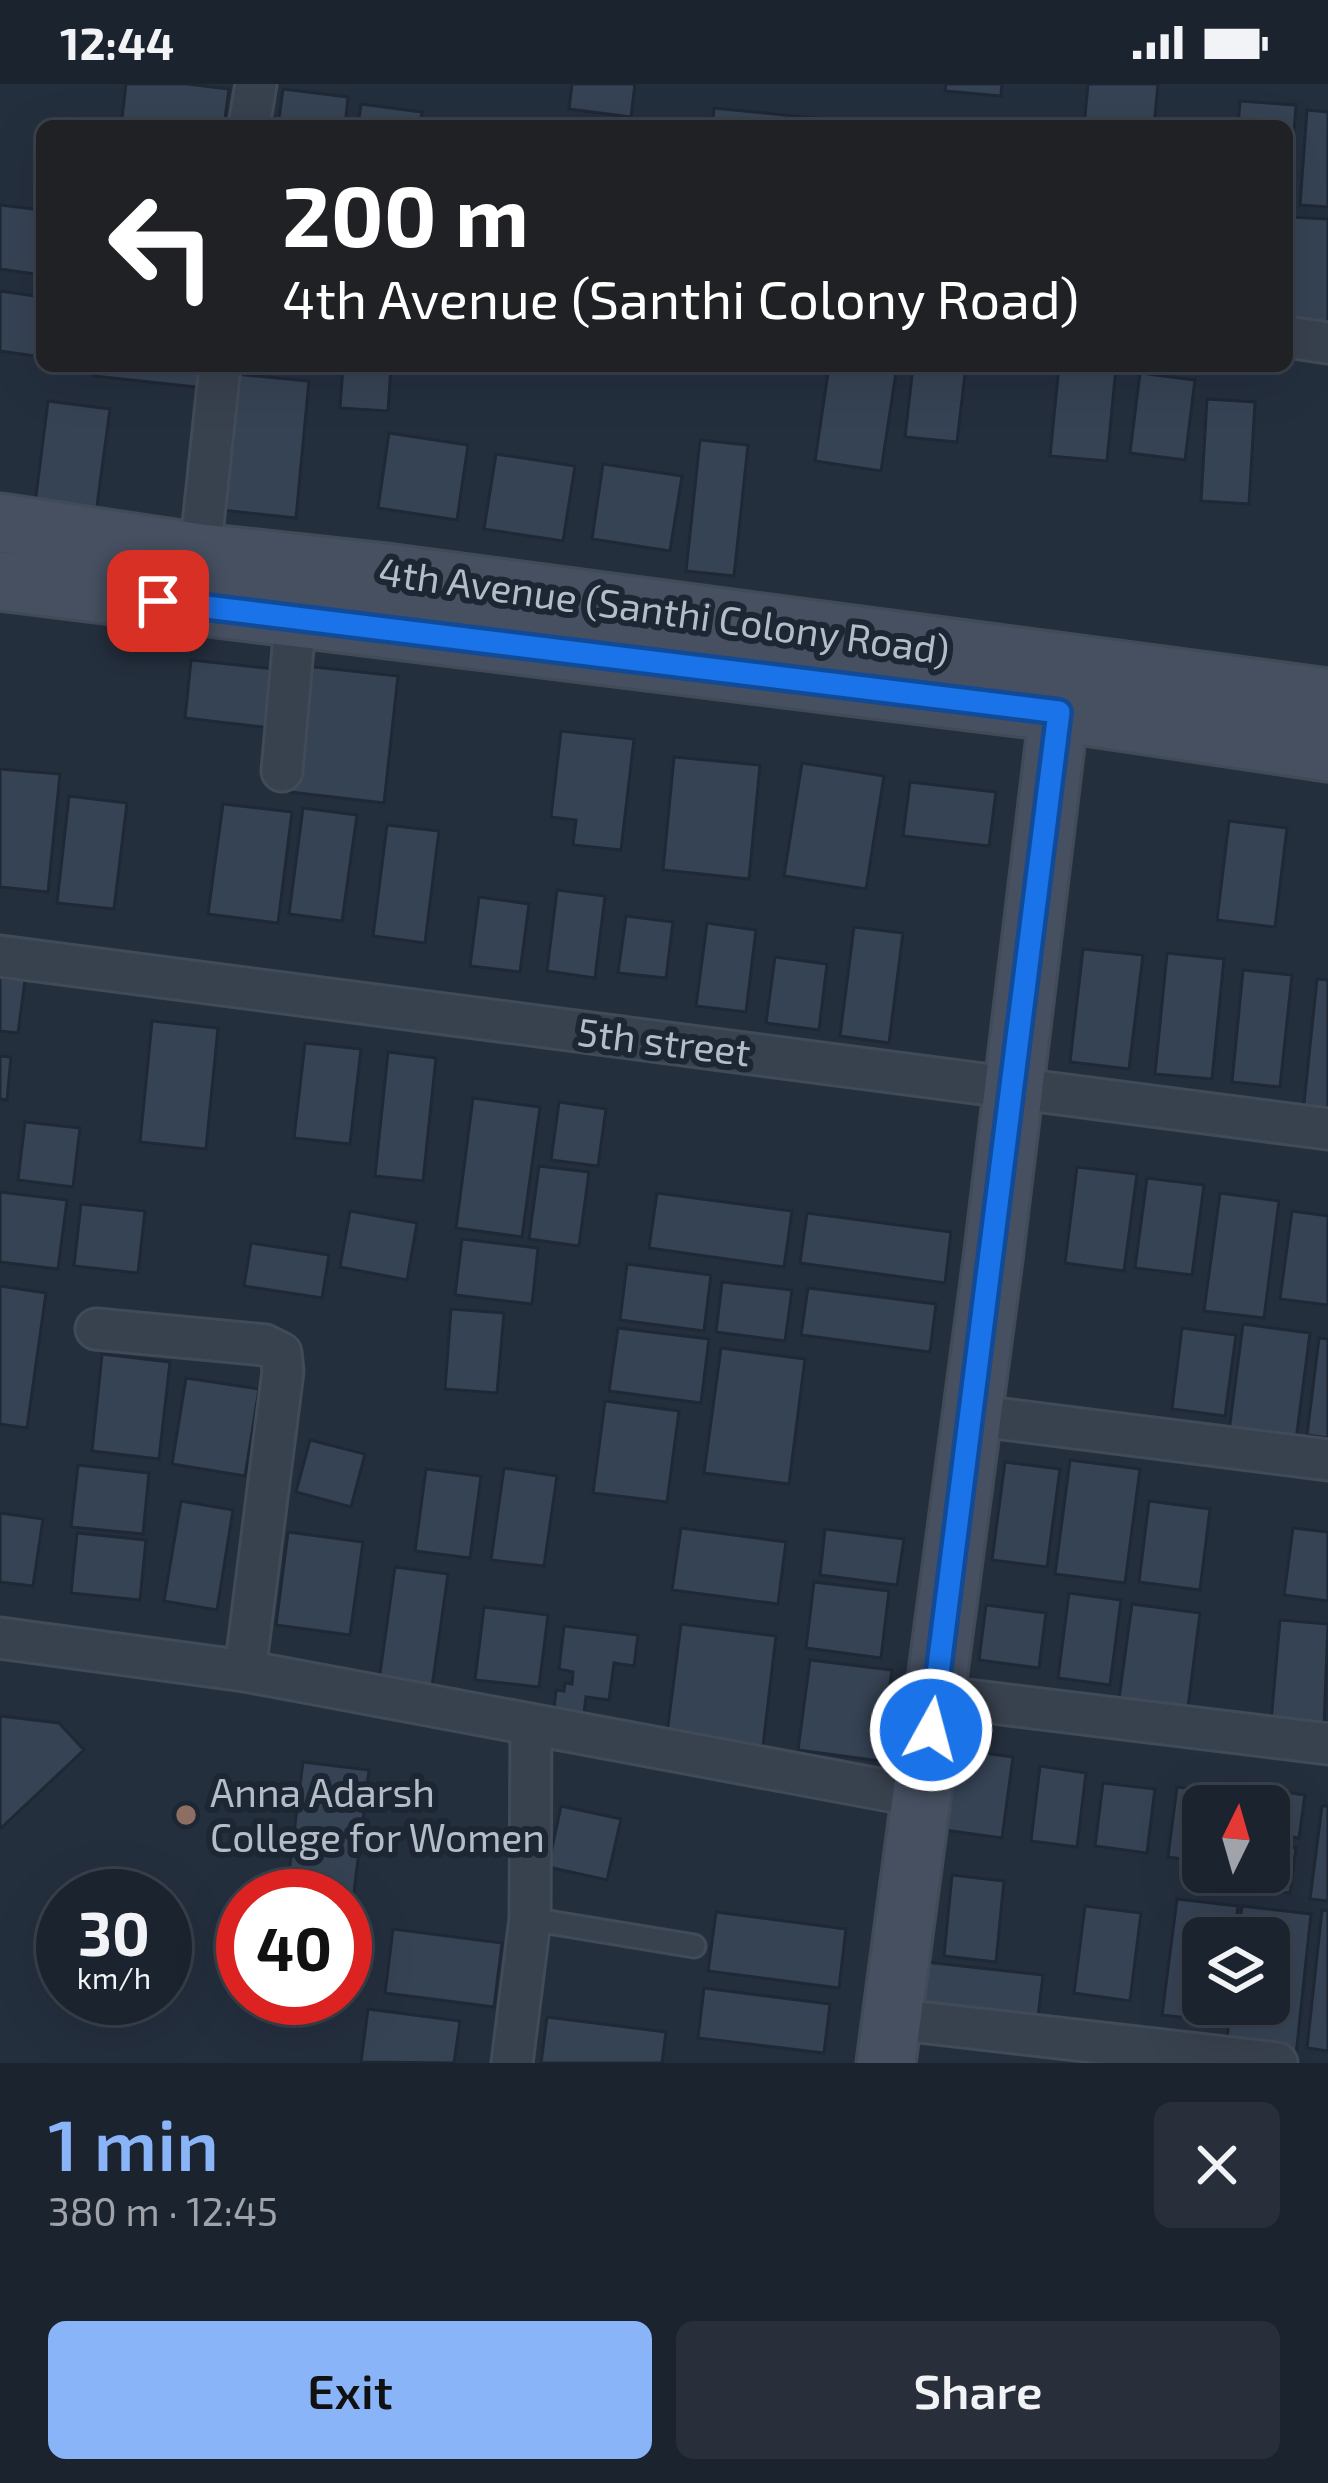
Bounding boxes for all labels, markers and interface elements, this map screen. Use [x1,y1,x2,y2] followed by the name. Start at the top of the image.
[60,15,174,69] text: 12:44
[282,163,529,264] text: 200 m
[84,168,240,324] icon: left
[282,265,1079,330] text: 4th Avenue (Santhi Colony Road)
[376,546,952,673] street label: 4th Avenue (Santhi Colony Road)
[107,550,209,652] pin
[125,568,191,634] icon: arrive
[575,1007,753,1074] street label: 5th street
[868,1667,994,1793] position arrow
[210,1768,545,1860] place label: Anna Adarsh College for Women
[1182,1785,1290,1893] north arrow
[1182,1785,1290,2025] map controls
[173,1802,199,1828] marker: Anna Adarsh College for Women
[216,1869,372,2025] speed limit sign: 40
[78,1896,150,1968] text: 30
[1182,1917,1290,2025] button: layers
[77,1959,151,1995] text: km/h
[48,2099,219,2185] text: 1 min
[1154,2102,1280,2228] button: close
[48,2187,278,2234] text: 380 m · 12:45
[48,2321,652,2459] button: Exit
[676,2321,1280,2459] button: Share

